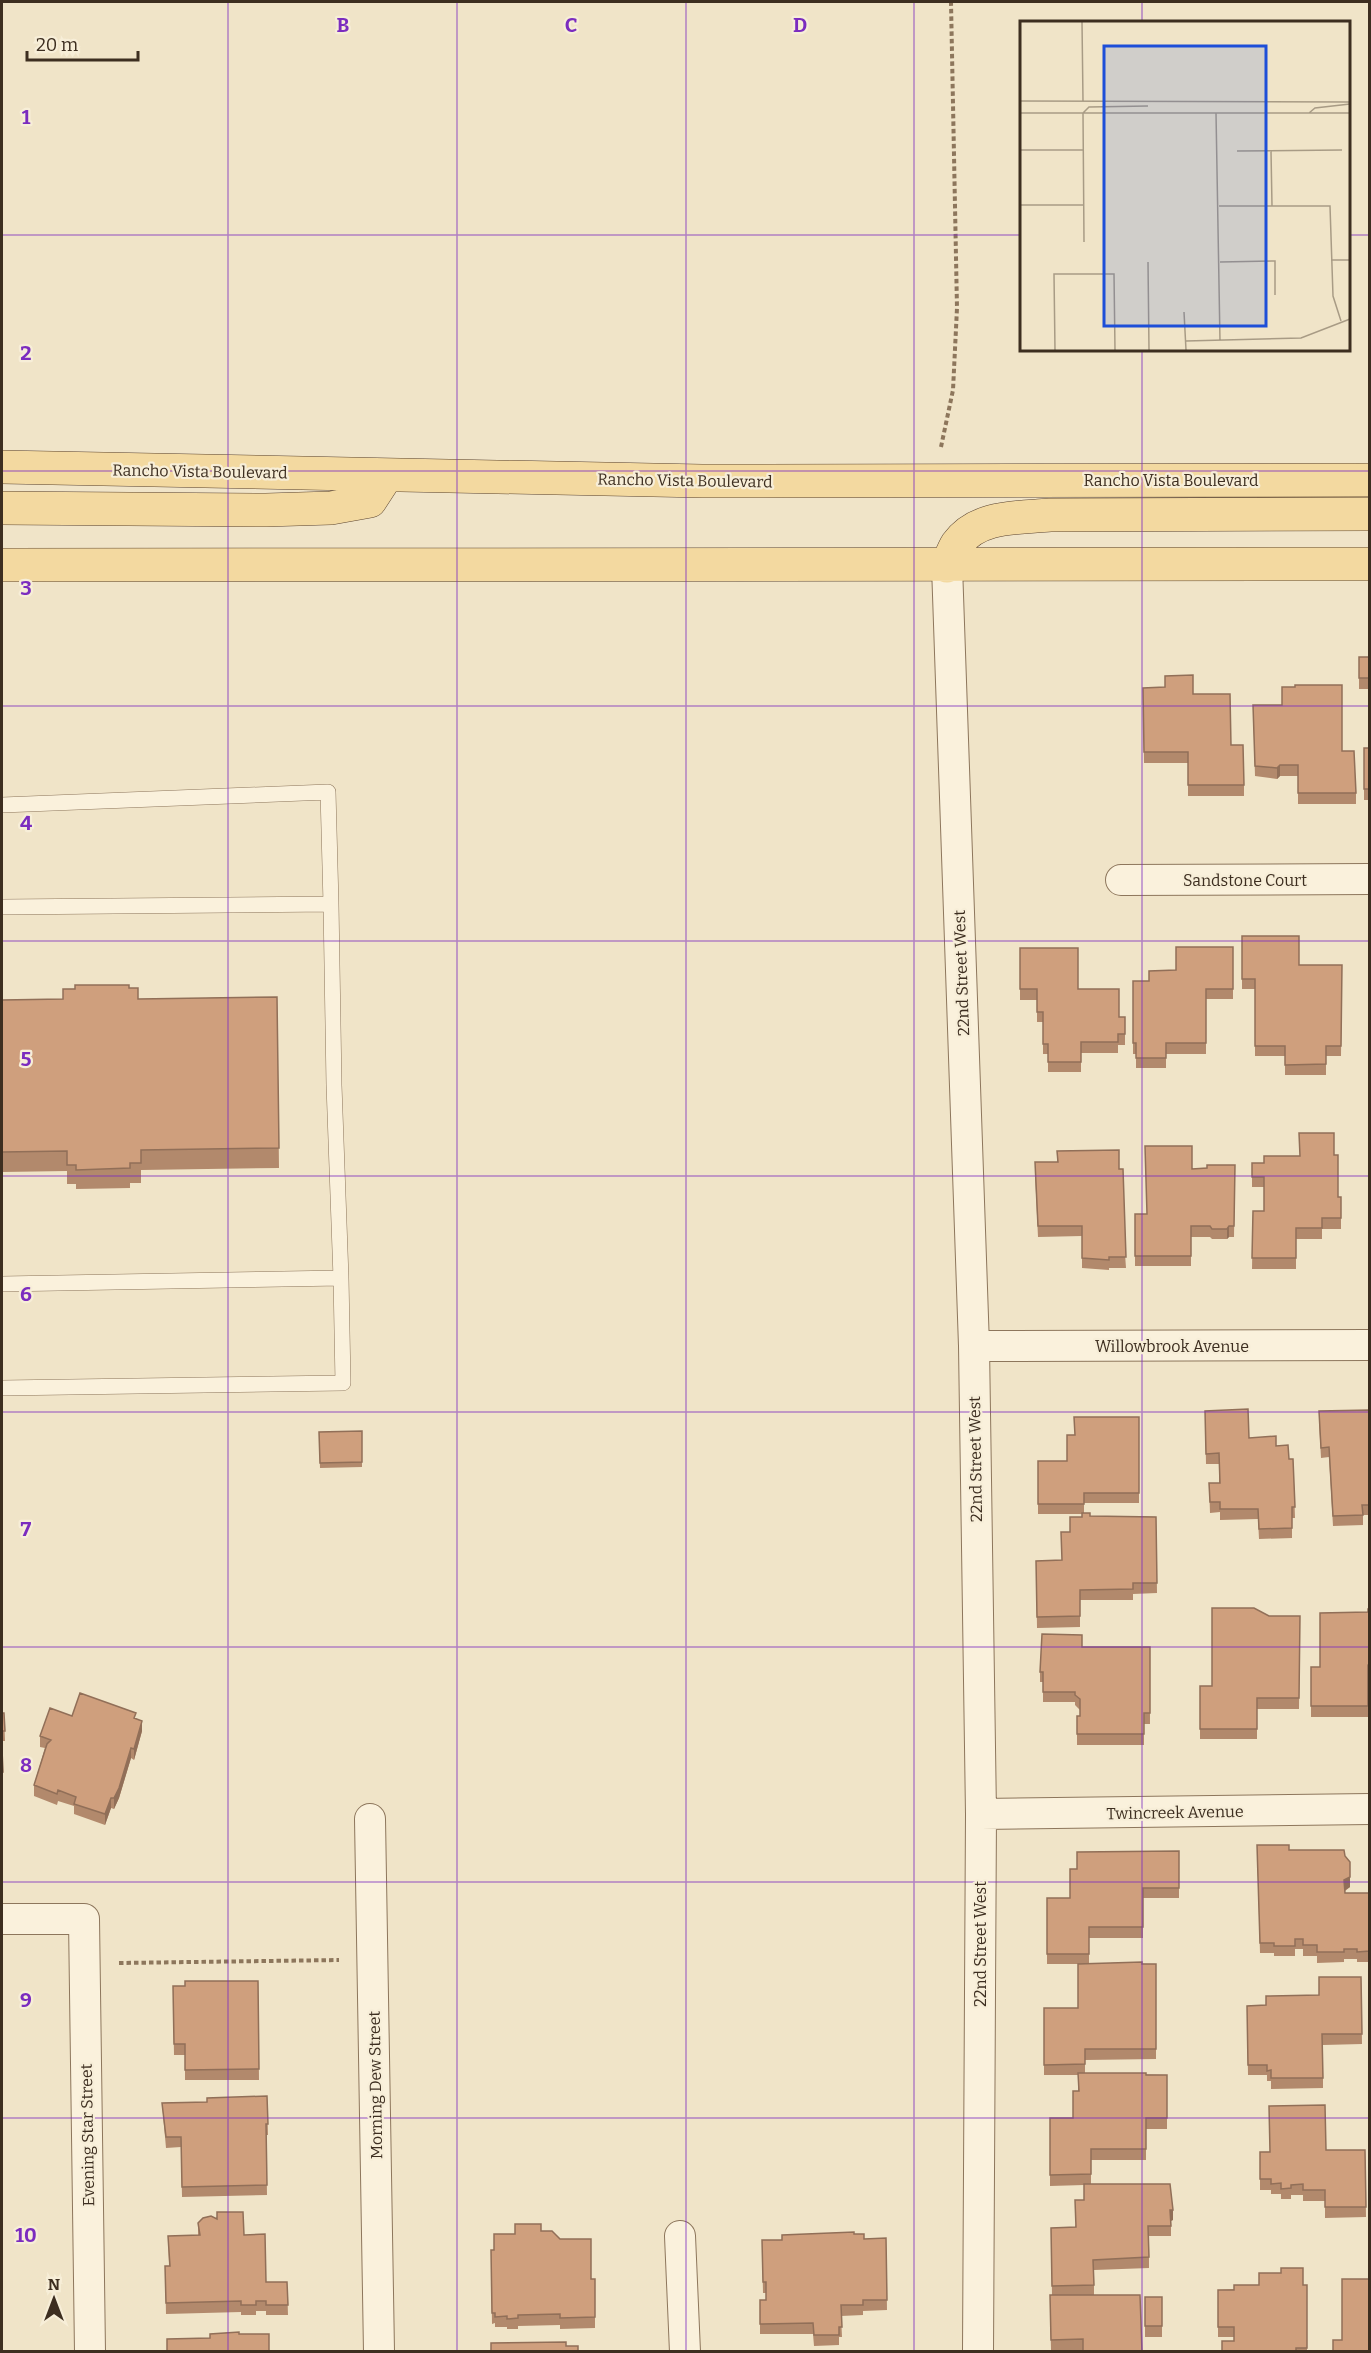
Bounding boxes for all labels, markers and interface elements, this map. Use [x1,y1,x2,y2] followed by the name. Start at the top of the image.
[337,13,350,37] text: B
[565,13,577,37] text: C
[793,13,807,37] text: D
[1020,21,1350,351] inset map
[27,24,138,62] scale bar
[36,34,78,56] text: 20 m
[22,105,31,129] text: 1
[20,341,32,365] text: 2
[112,460,288,483] street label: Rancho Vista Boulevard
[597,469,773,492] street label: Rancho Vista Boulevard
[1083,471,1259,490] street label: Rancho Vista Boulevard
[20,576,32,600] text: 3
[20,811,32,835] text: 4
[1183,871,1307,890] street label: Sandstone Court
[950,909,973,1036] street label: 22nd Street West
[21,1047,32,1071] text: 5
[20,1282,32,1306] text: 6
[1095,1337,1249,1356] street label: Willowbrook Avenue
[965,1396,986,1522] street label: 22nd Street West
[21,1517,32,1541] text: 7
[20,1753,32,1777] text: 8
[1106,1802,1244,1823] street label: Twincreek Avenue
[971,1881,990,2007] street label: 22nd Street West
[20,1988,32,2012] text: 9
[365,2011,386,2159] street label: Morning Dew Street
[77,2063,98,2206] street label: Evening Star Street
[15,2223,37,2247] text: 10
[24,2269,84,2329] north arrow
[48,2275,60,2294] text: N

